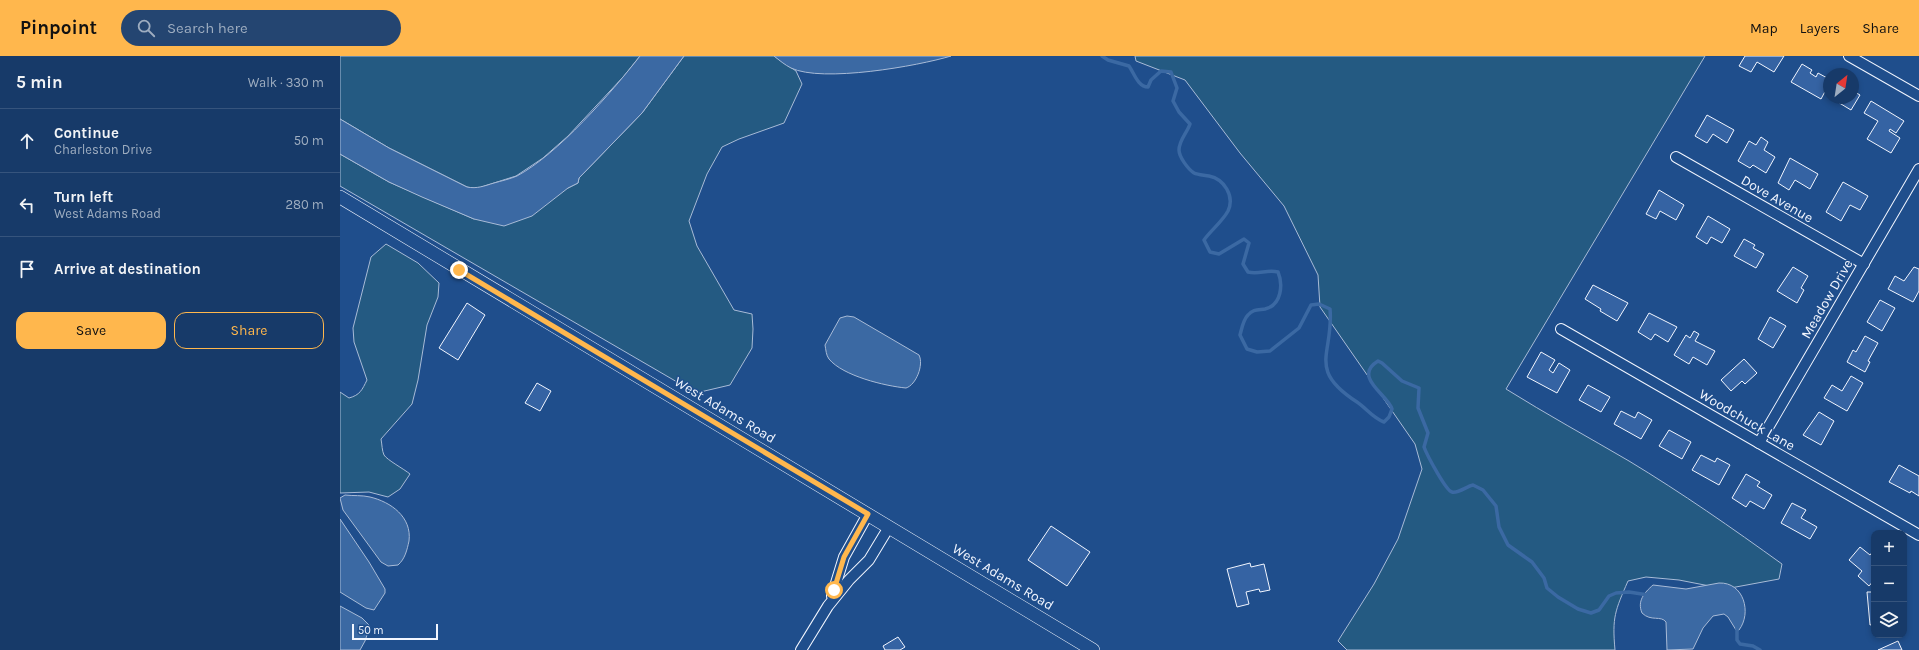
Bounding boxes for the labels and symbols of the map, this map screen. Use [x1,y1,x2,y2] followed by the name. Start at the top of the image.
[1823,68,1859,104] north arrow
[1738,172,1816,226] street label: Dove Avenue
[1797,256,1857,342] street label: Meadow Drive
[450,261,468,279] route end
[671,373,779,447] street label: West Adams Road
[1696,386,1798,454] street label: Woodchuck Lane
[949,540,1057,614] street label: West Adams Road
[825,581,843,599] route start
[352,622,438,641] scale bar

